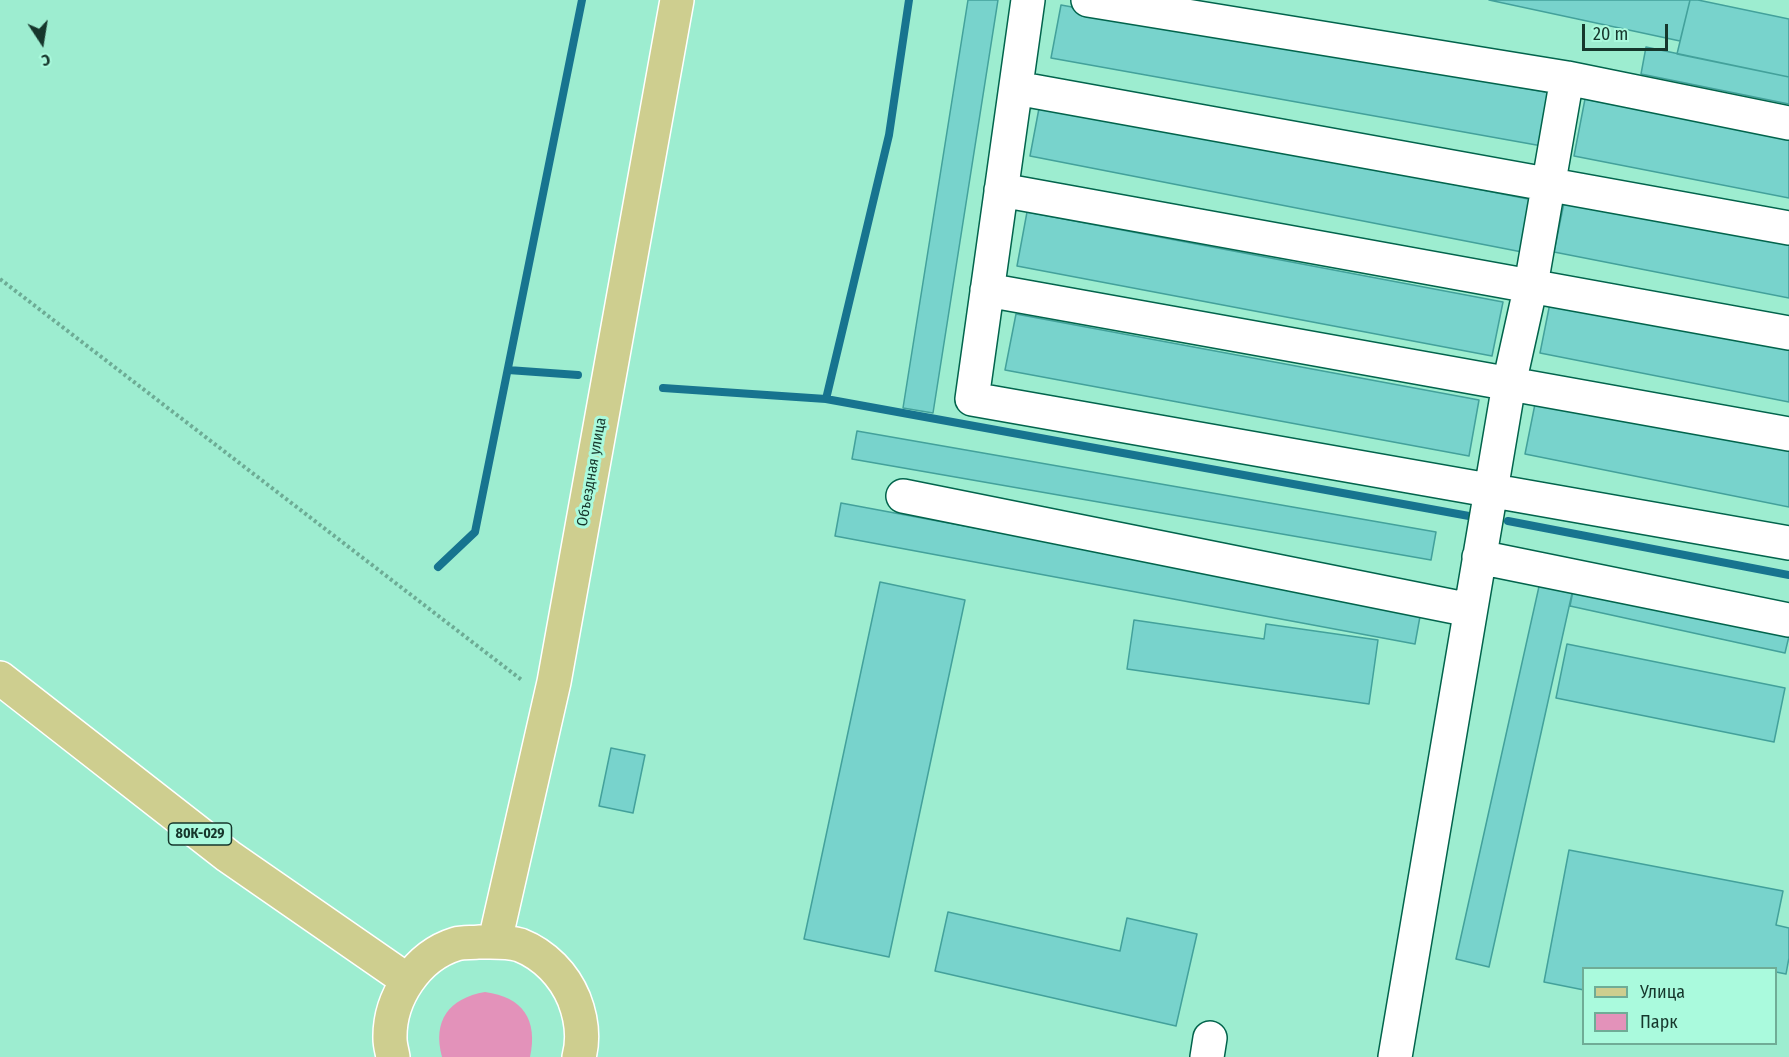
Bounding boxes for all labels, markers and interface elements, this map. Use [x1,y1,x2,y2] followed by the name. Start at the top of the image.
[12,12,72,72] north arrow
[1585,12,1670,50] scale bar
[1593,23,1628,45] text: 20 m
[40,50,52,70] text: С
[574,416,610,528] street label: Объездная улица
[168,823,232,845] road number: 80К-029
[1582,967,1777,1045] legend
[1640,981,1685,1003] text: Улица
[1640,1011,1678,1033] text: Парк

